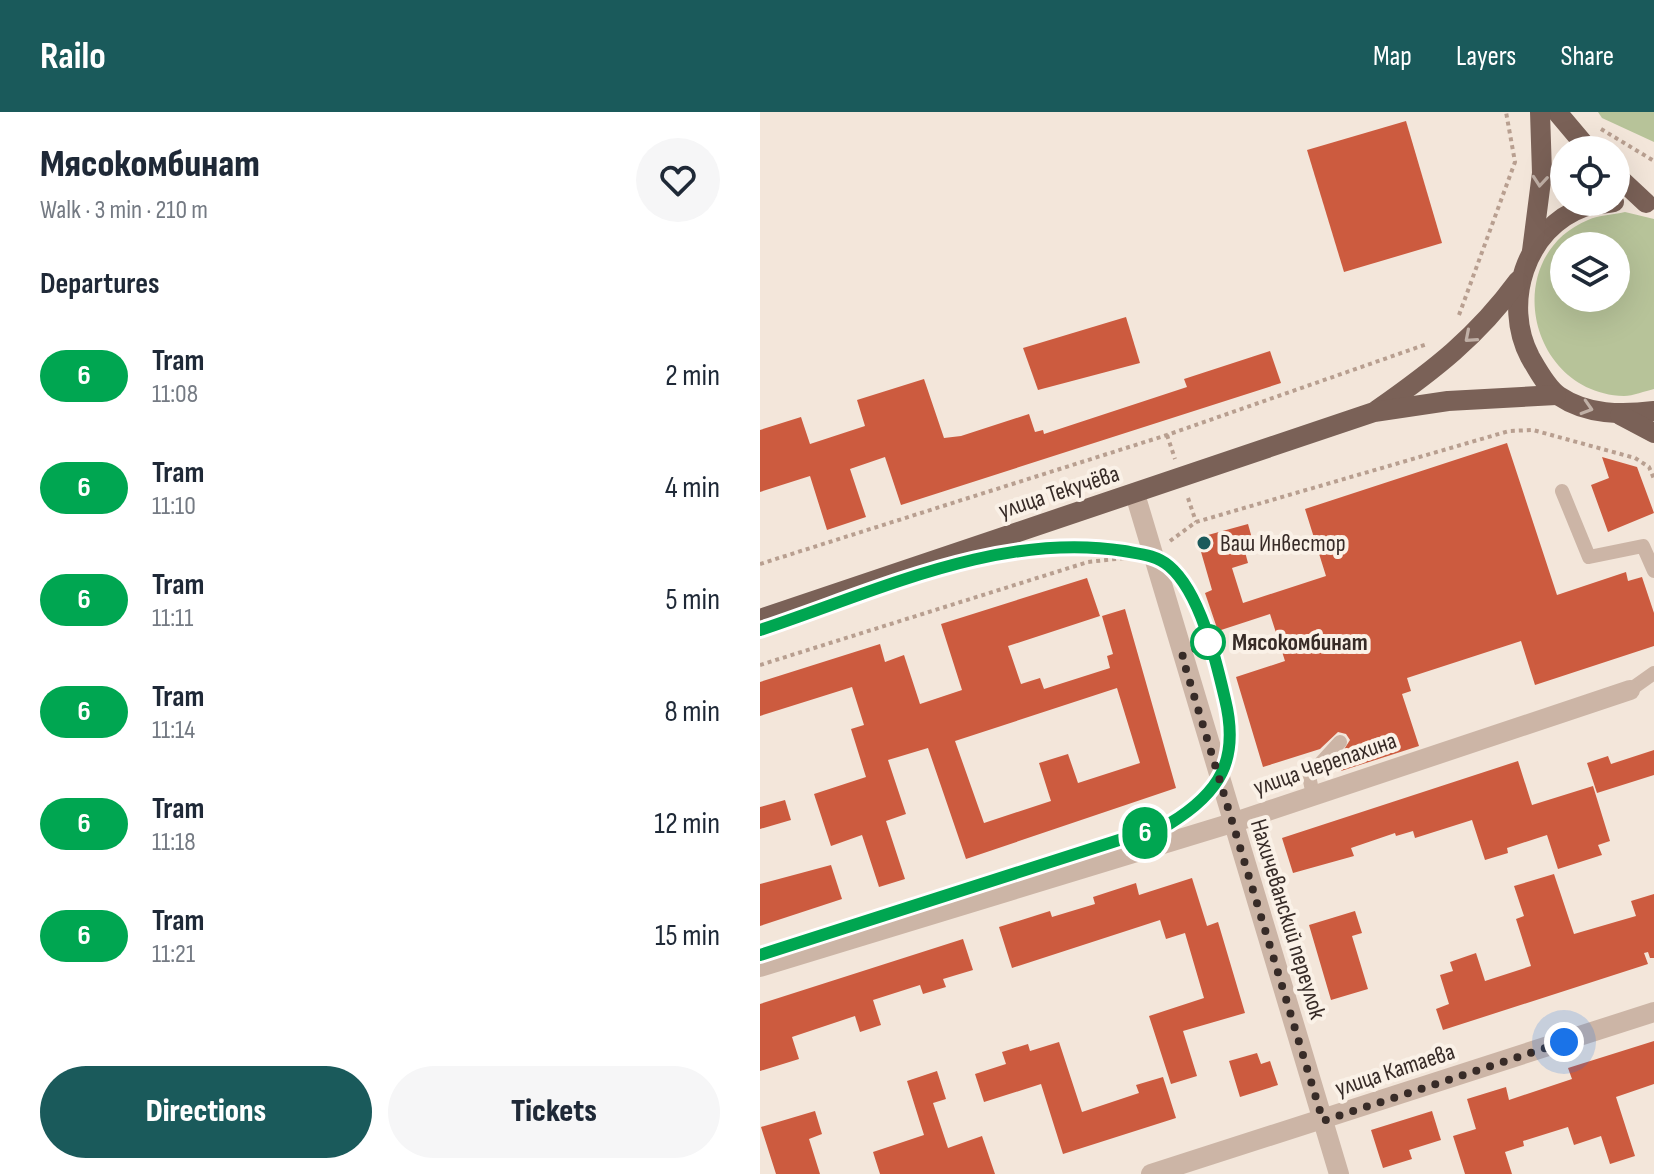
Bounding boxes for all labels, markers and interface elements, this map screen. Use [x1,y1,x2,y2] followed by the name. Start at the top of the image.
[40,34,106,79] text: Railo
[1373,40,1412,73] text: Map
[1456,40,1516,73] text: Layers
[1560,40,1614,73] text: Share
[1550,136,1630,312] map controls
[1550,136,1630,216] button: locate
[636,138,720,222] button: heart
[40,142,260,187] text: Мясокомбинат
[1532,175,1549,188] one-way arrow
[40,195,208,226] text: Walk · 3 min · 210 m
[1550,232,1630,312] button: layers
[40,266,160,302] text: Departures
[1465,328,1480,342] one-way arrow
[152,343,204,379] text: Tram
[665,358,720,394] text: 2 min
[77,359,91,392] text: 6
[152,379,198,410] text: 11:08
[1580,399,1594,415] one-way arrow
[152,455,204,491] text: Tram
[995,459,1123,525] street label: улица Текучёва
[665,470,720,506] text: 4 min
[77,471,91,504] text: 6
[152,491,196,522] text: 11:10
[1220,529,1346,558] place label: Ваш Инвестор
[1195,534,1213,552] marker: Ваш Инвестор
[152,567,204,603] text: Tram
[666,582,720,618] text: 5 min
[77,583,91,616] text: 6
[152,603,193,634] text: 11:11
[1191,625,1225,659] marker: Мясокомбинат
[1232,628,1368,657] place label: Мясокомбинат
[152,679,204,715] text: Tram
[664,694,720,730] text: 8 min
[77,695,91,728] text: 6
[152,715,195,746] text: 11:14
[1250,726,1400,802] street label: улица Черепахина
[152,791,204,827] text: Tram
[654,806,720,842] text: 12 min
[77,807,91,840] text: 6
[1119,807,1171,859] line badge: 6
[1244,815,1332,1023] street label: Нахичеванский переулок
[1138,816,1152,849] text: 6
[152,827,196,858] text: 11:18
[152,903,204,939] text: Tram
[655,918,720,954] text: 15 min
[77,919,91,952] text: 6
[152,939,195,970] text: 11:21
[1544,1022,1584,1062] your location
[1331,1037,1459,1103] street label: улица Катаева
[40,1066,372,1158] button: Directions
[388,1066,720,1158] button: Tickets

